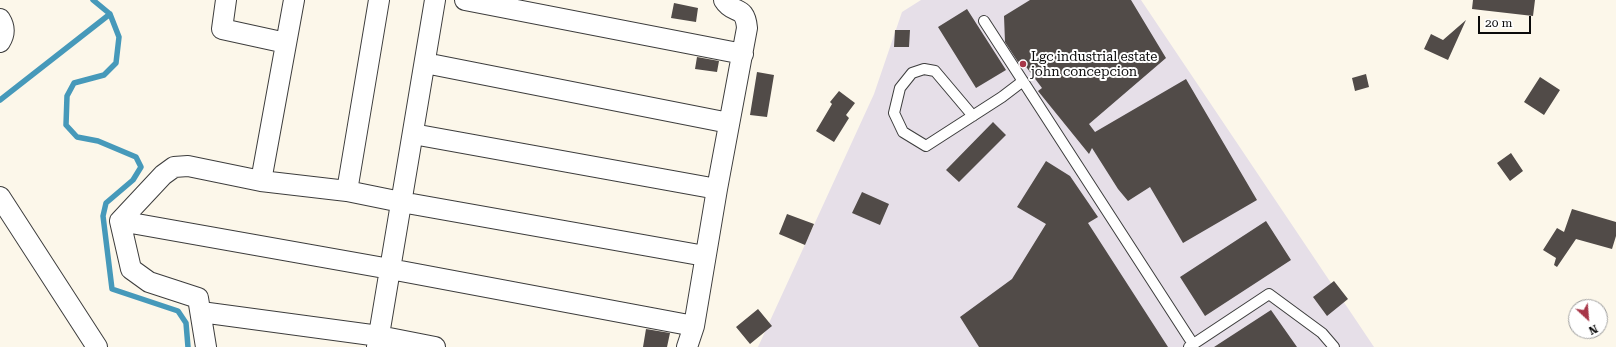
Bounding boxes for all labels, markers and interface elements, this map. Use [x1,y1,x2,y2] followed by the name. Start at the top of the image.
[1480,8,1533,34] scale bar
[1485,16,1512,30] text: 20 m
[1031,49,1157,80] place label: Lgc industrial estate john concepcion
[1018,59,1028,69] marker: Lgc industrial estate john concepcion
[1568,299,1608,339] north arrow
[1586,322,1600,337] text: N

